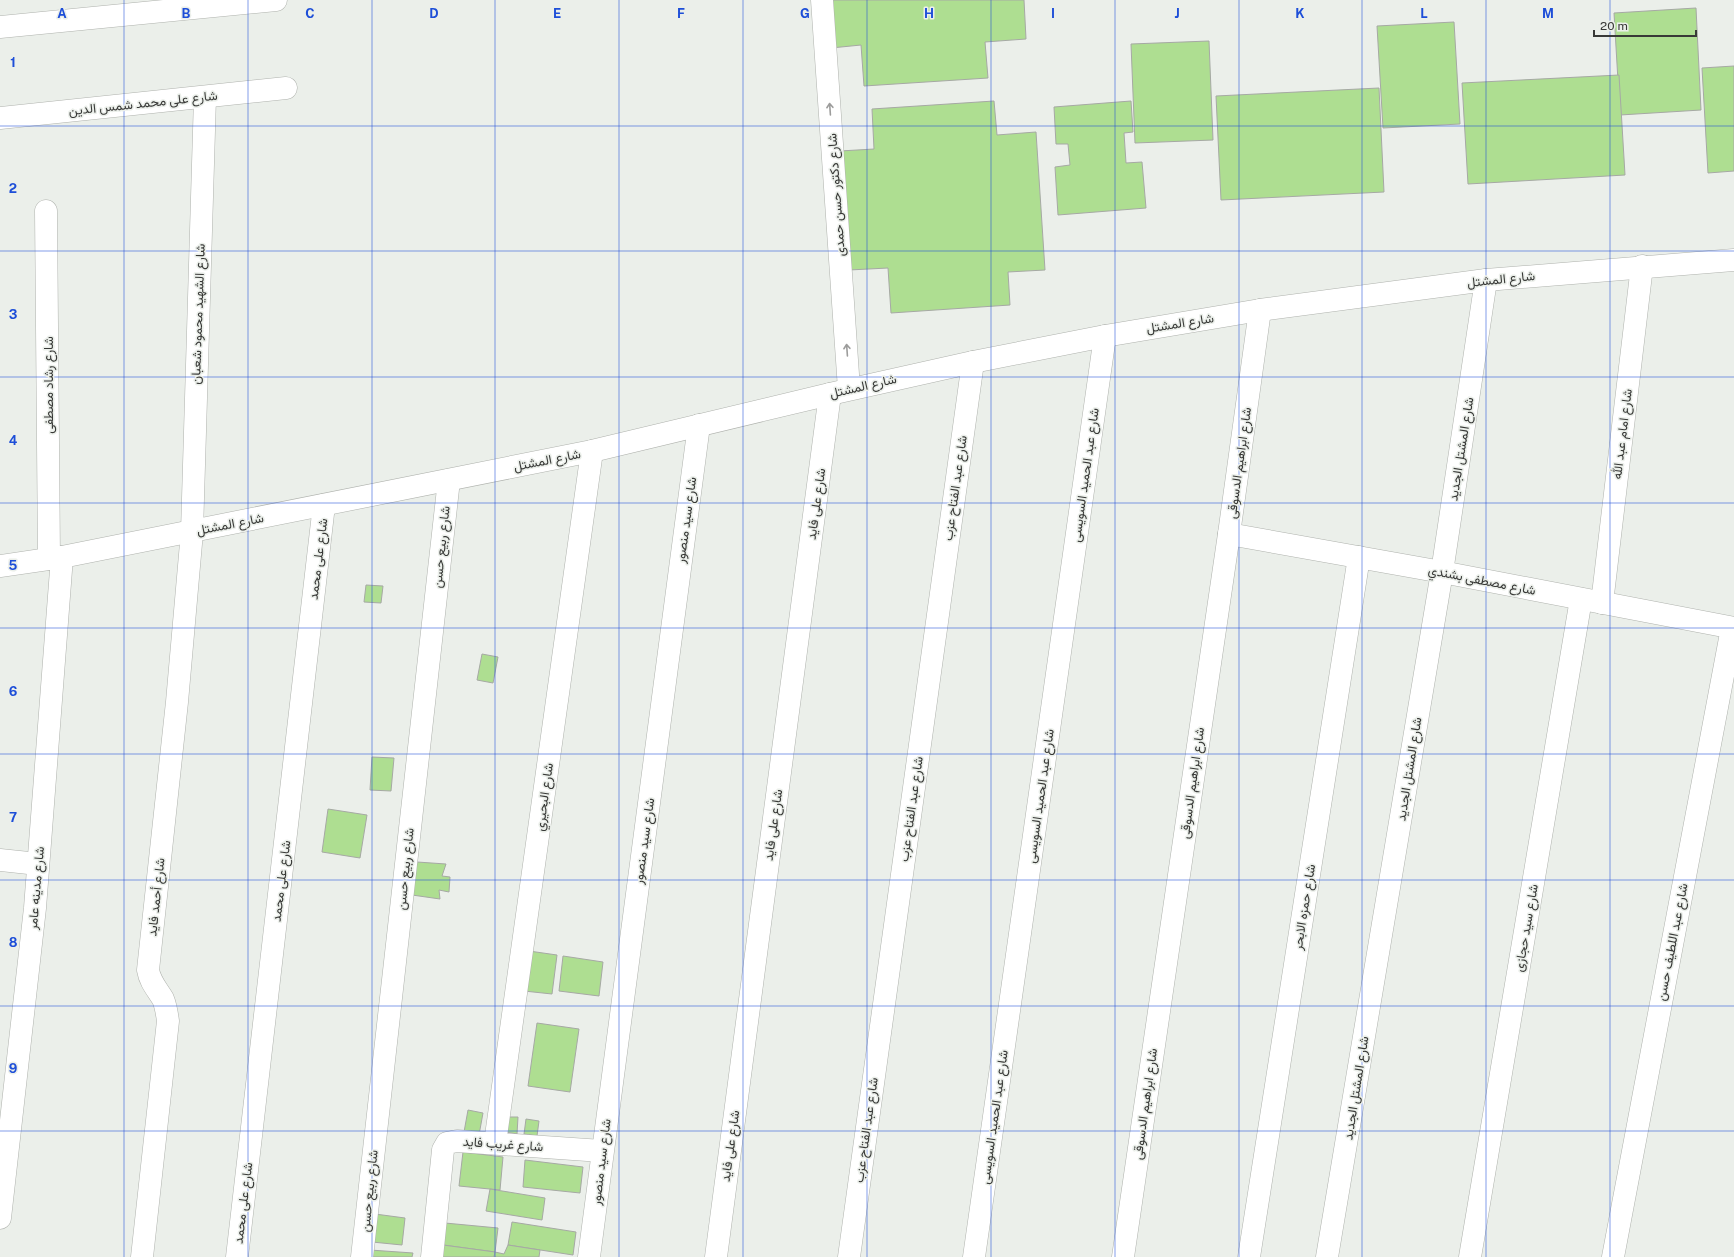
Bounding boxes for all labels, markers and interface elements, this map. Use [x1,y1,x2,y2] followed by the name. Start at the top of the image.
[57,6,67,21] text: A
[182,6,191,21] text: B
[305,6,315,21] text: C
[429,6,439,21] text: D
[553,6,561,21] text: E
[677,6,685,21] text: F
[800,6,810,21] text: G
[924,6,934,21] text: H
[1051,6,1055,21] text: I
[1174,6,1180,21] text: J
[1295,6,1305,21] text: K
[1420,6,1428,21] text: L
[1542,6,1554,21] text: M
[1594,12,1696,38] scale bar
[1600,19,1628,33] text: 20 m
[10,55,16,70] text: 1
[68,88,218,120] street label: شارع على محمد شمس الدين
[826,103,833,116] one-way arrow
[824,133,850,257] street label: شارع دكتور حسن حمدى
[9,181,17,196] text: 2
[188,243,210,385] street label: شارع الشهيد محمود شعبان
[1466,268,1536,292] street label: شارع المشتل
[9,307,18,322] text: 3
[1145,310,1215,338] street label: شارع المشتل
[41,336,58,434] street label: شارع رشاد مصطفى
[843,344,850,357] one-way arrow
[828,371,898,403] street label: شارع المشتل
[1609,388,1637,480] street label: شارع امام عبد الله
[1445,396,1479,502] street label: شارع المشتل الجديد
[1224,406,1256,520] street label: شارع ابراهيم الدسوقى
[1068,407,1104,543] street label: شارع عبد الحميد السويسى
[9,433,18,448] text: 4
[940,434,972,542] street label: شارع عبد الفتاح عزب
[512,446,582,476] street label: شارع المشتل
[804,467,830,541] street label: شارع على فايد
[672,476,701,565] street label: شارع سيد منصور
[429,505,455,589] street label: شارع ربيع حسن
[195,510,265,540] street label: شارع المشتل
[306,517,332,601] street label: شارع على محمد
[9,558,18,573] text: 5
[1426,562,1537,601] street label: شارع مصطفى بشندي
[9,684,18,699] text: 6
[1393,716,1427,822] street label: شارع المشتل الجديد
[1177,726,1209,840] street label: شارع ابراهيم الدسوقى
[1023,728,1059,864] street label: شارع عبد الحميد السويسى
[896,755,928,863] street label: شارع عبد الفتاح عزب
[532,762,559,833] street label: شارع البحيري
[761,788,787,862] street label: شارع على فايد
[630,797,659,886] street label: شارع سيد منصور
[9,810,17,825] text: 7
[393,827,419,911] street label: شارع ربيع حسن
[269,839,295,923] street label: شارع على محمد
[25,846,49,931] street label: شارع مدينه عامر
[144,857,170,937] street label: شارع أحمد فايد
[1290,863,1320,952] street label: شارع حمزه الابحر
[1653,882,1693,1002] street label: شارع عبد اللطيف حسن
[1511,883,1543,973] street label: شارع سيد حجازى
[9,935,18,950] text: 8
[1340,1035,1374,1141] street label: شارع المشتل الجديد
[1130,1047,1162,1161] street label: شارع ابراهيم الدسوقى
[977,1049,1013,1185] street label: شارع عبد الحميد السويسى
[9,1061,17,1076] text: 9
[851,1076,883,1184] street label: شارع عبد الفتاح عزب
[718,1109,744,1183] street label: شارع على فايد
[588,1118,616,1207] street label: شارع سيد منصور
[462,1134,544,1156] street label: شارع غريب فايد
[357,1149,383,1233] street label: شارع ربيع حسن
[231,1161,257,1245] street label: شارع على محمد

